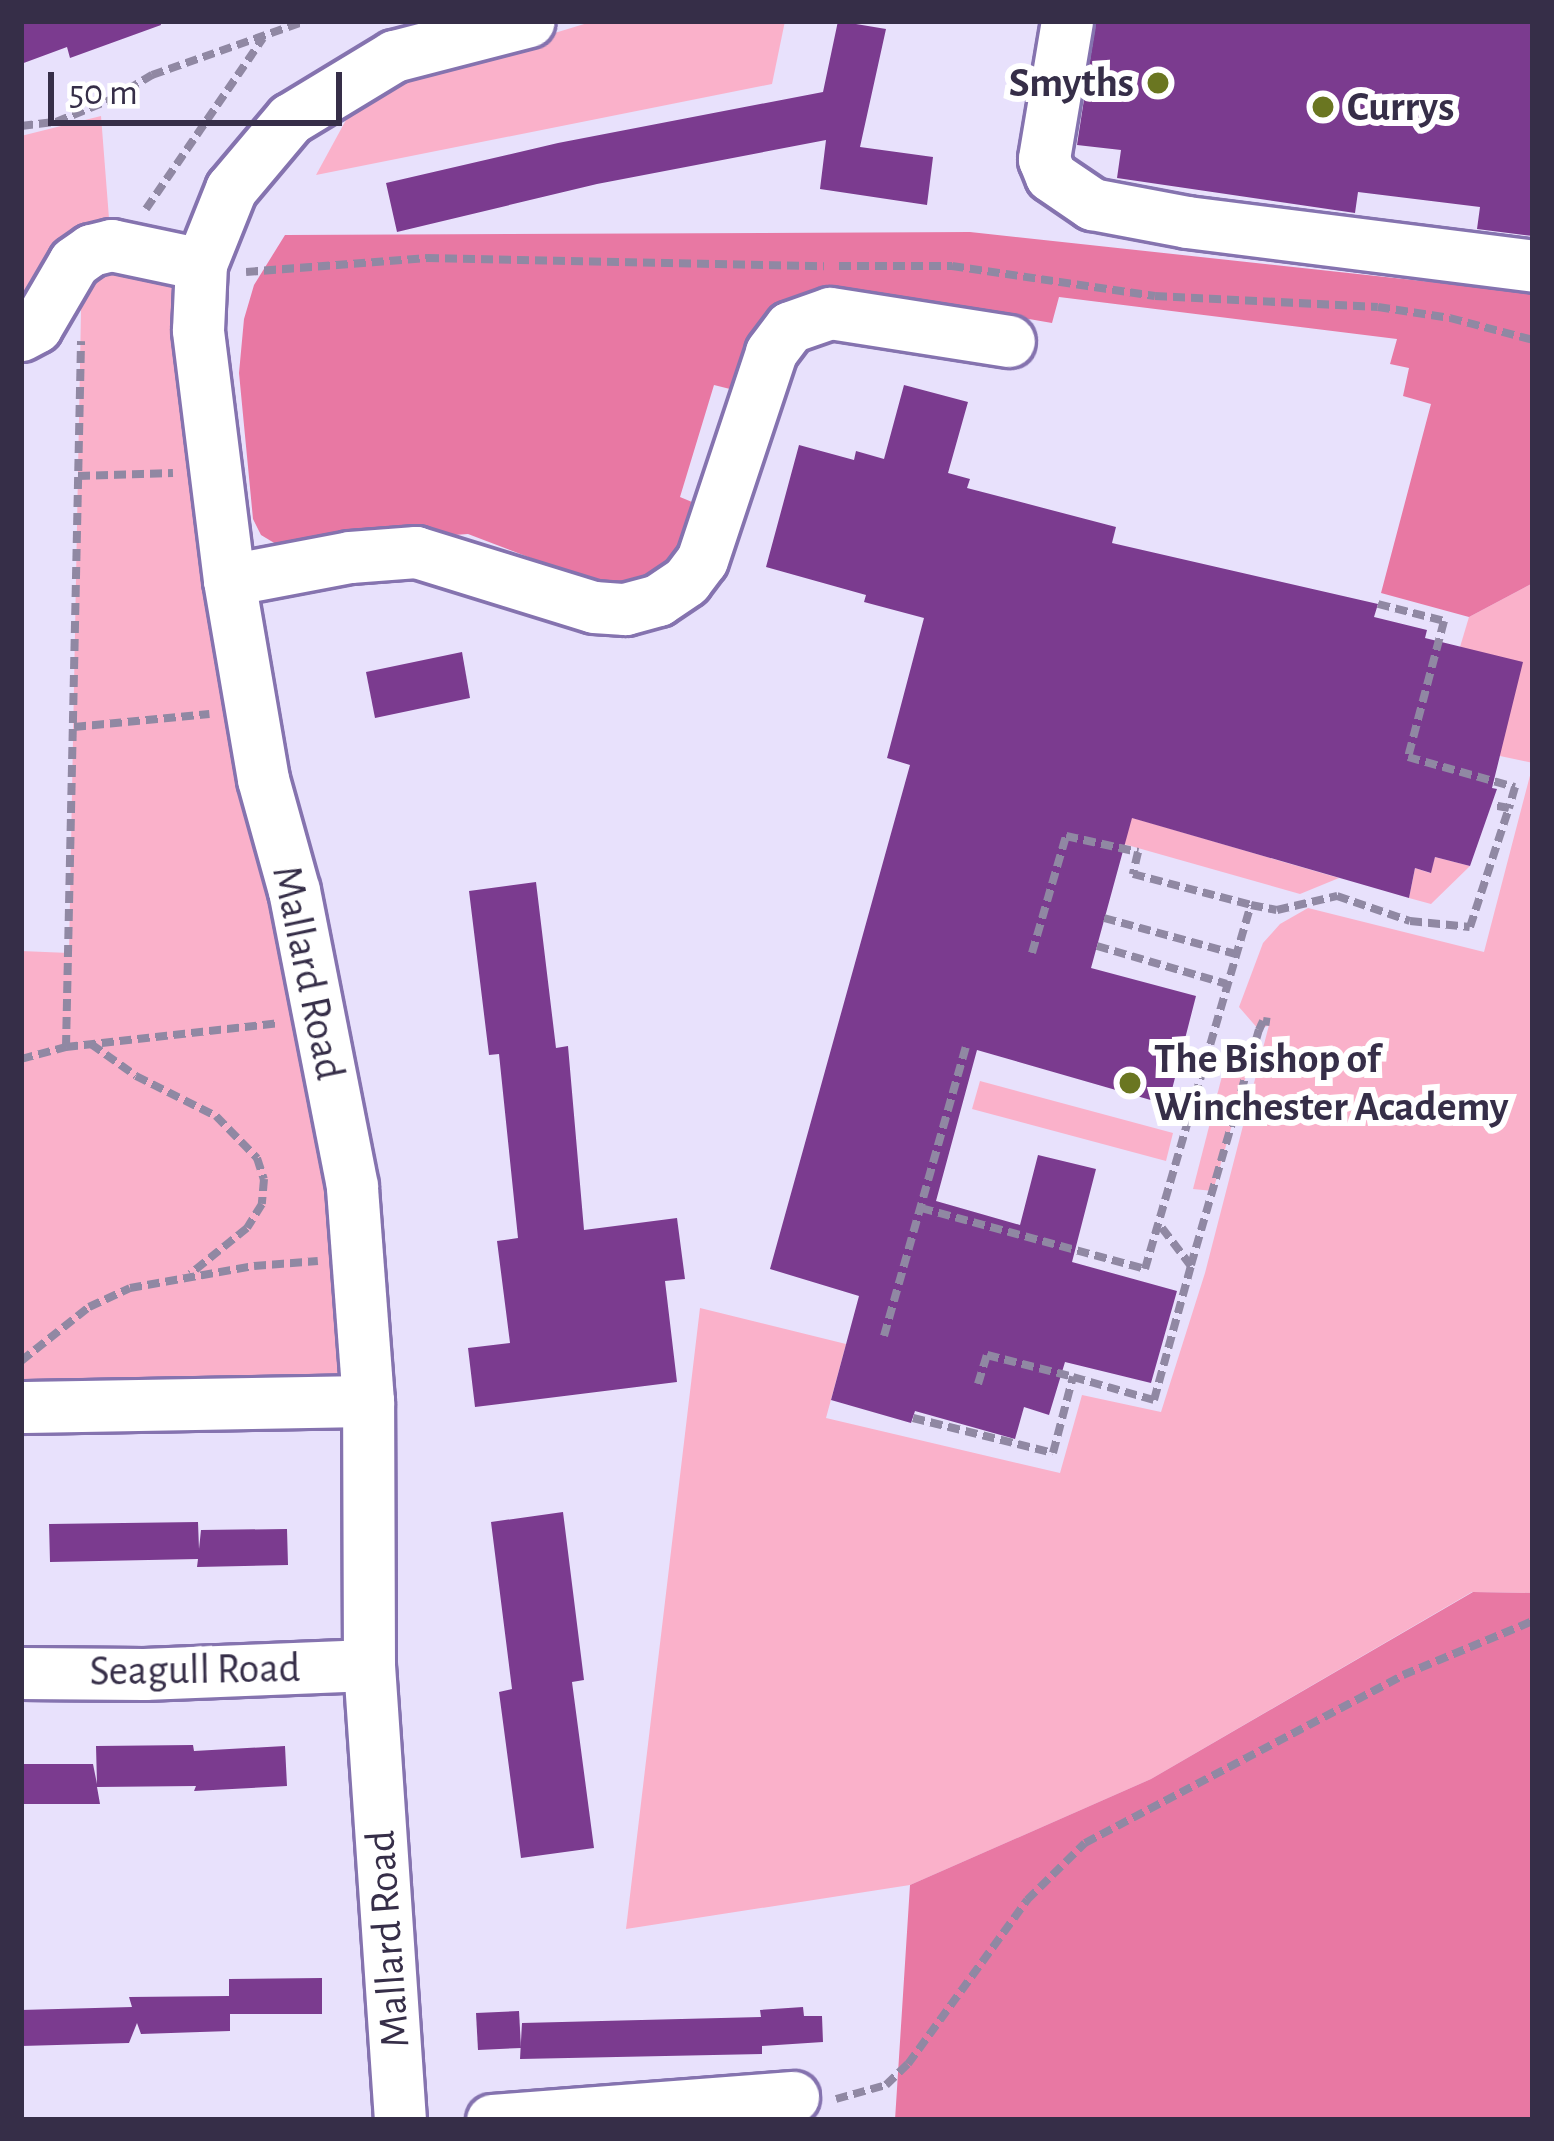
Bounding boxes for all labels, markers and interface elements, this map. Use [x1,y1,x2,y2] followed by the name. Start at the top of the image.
[54,48,348,122] scale bar
[1009,58,1134,108] place label: Smyths
[1145,70,1171,96] marker: Smyths
[69,75,138,111] text: 50 m
[1347,82,1454,132] place label: Currys
[1310,94,1336,120] marker: Currys
[261,861,355,1085] street label: Mallard Road
[1154,1034,1509,1132] place label: The Bishop of Winchester Academy
[1117,1070,1143,1096] marker: The Bishop of Winchester Academy
[89,1643,301,1697] street label: Seagull Road
[355,1829,421,2049] street label: Mallard Road

